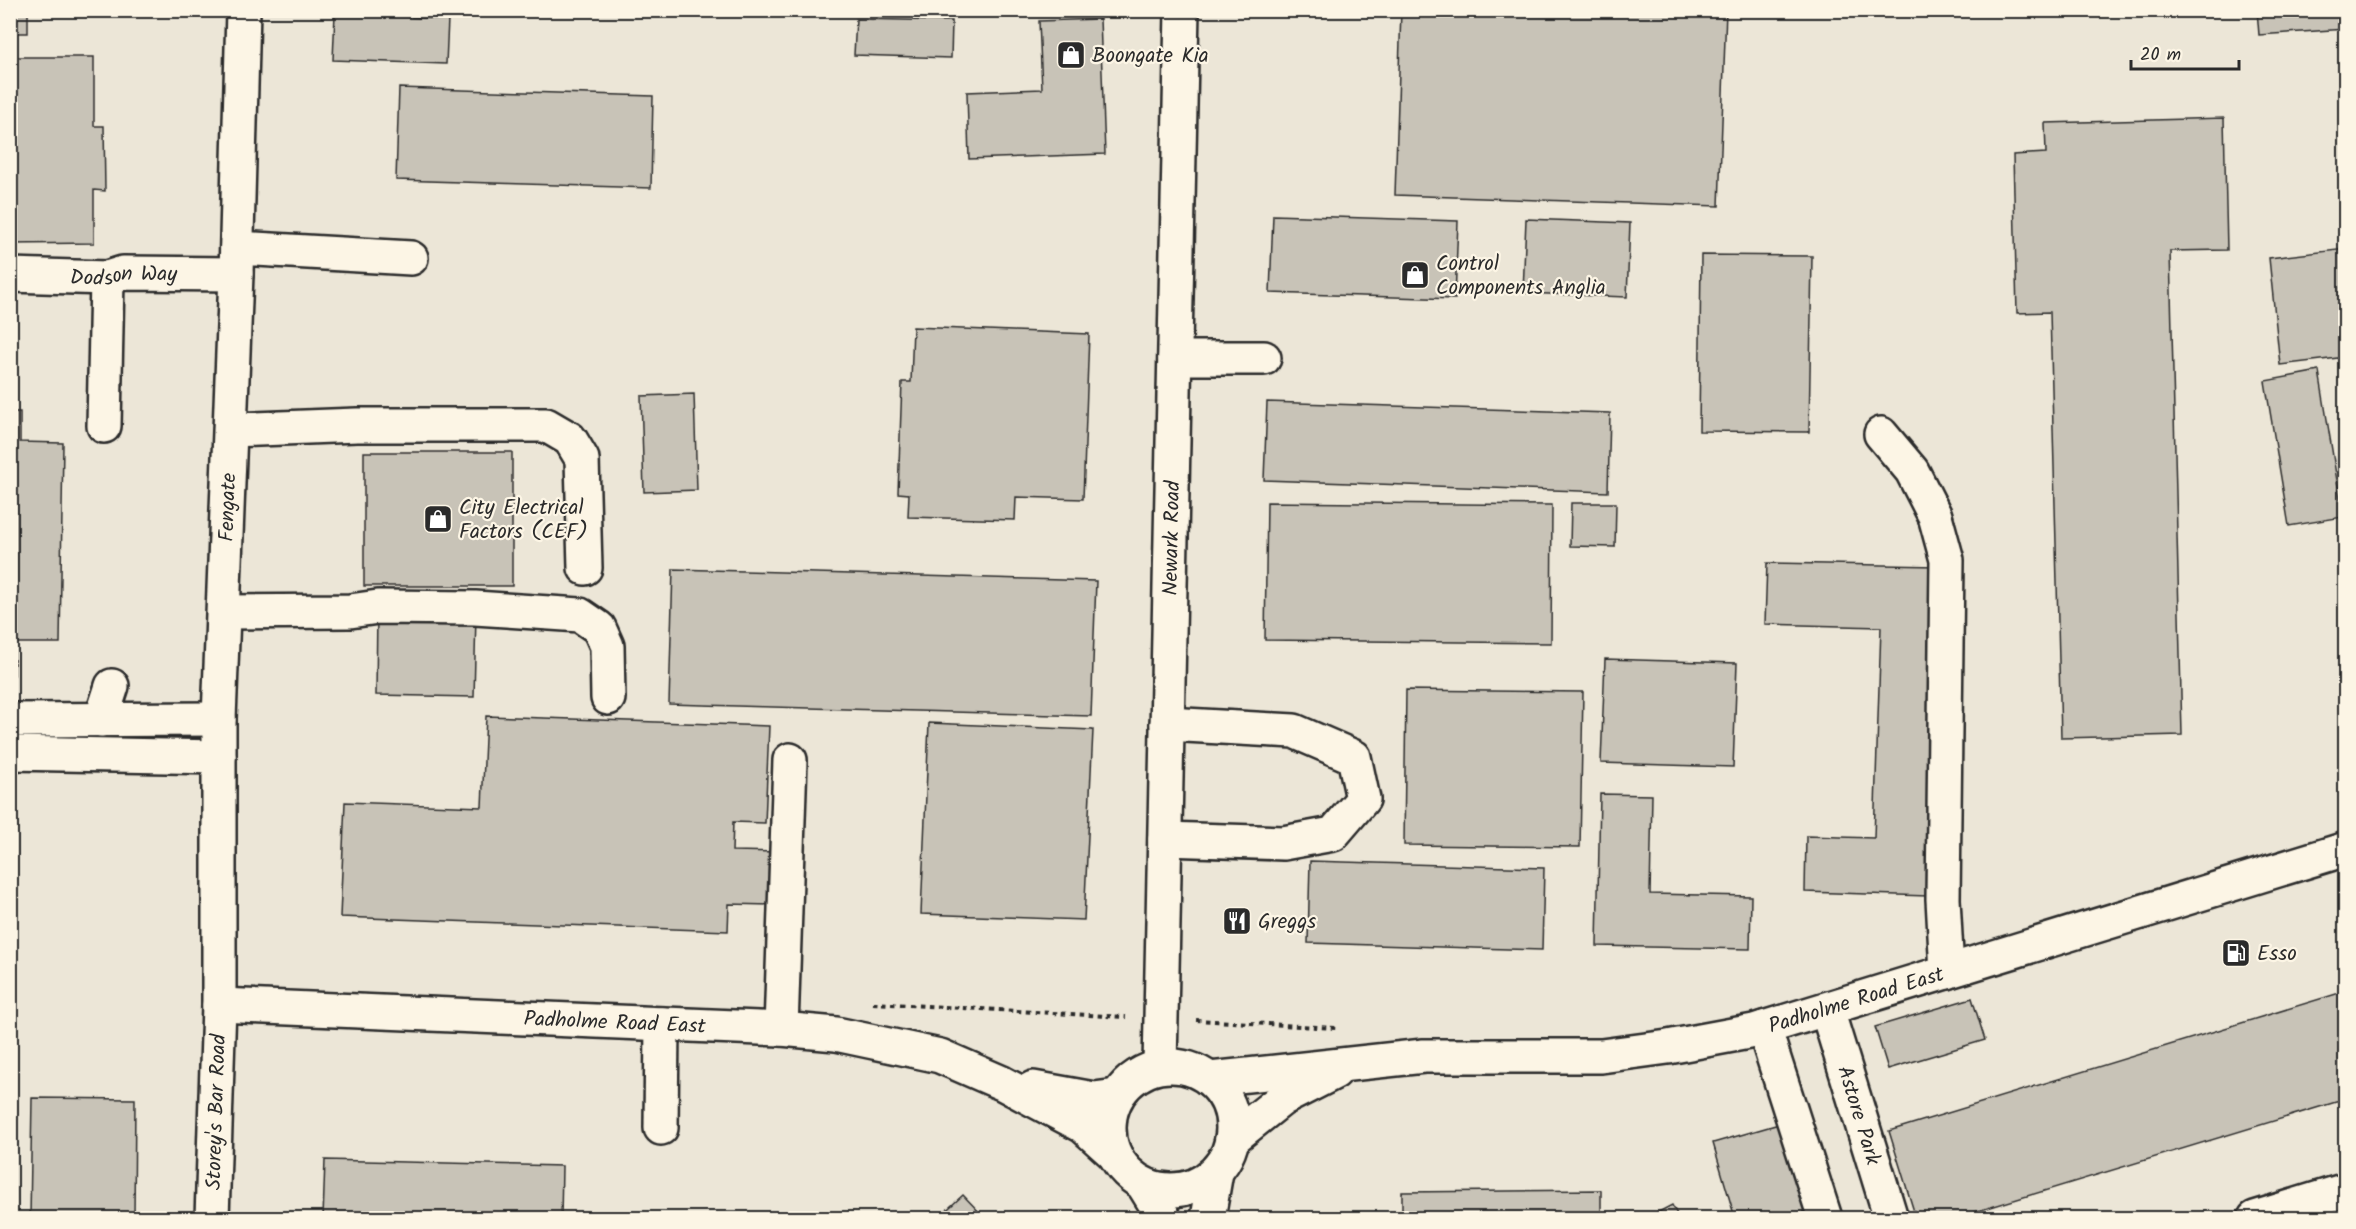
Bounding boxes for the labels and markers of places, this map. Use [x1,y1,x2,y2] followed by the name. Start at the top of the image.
[1055,39,1087,71] shop icon: Boongate Kia
[1092,40,1209,73] place label: Boongate Kia
[1436,248,1606,305] place label: Control Components Anglia
[1399,259,1431,291] shop icon: Control Components Anglia
[459,492,588,549] place label: City Electrical Factors (CEF)
[422,503,454,535] shop icon: City Electrical Factors (CEF)
[1221,905,1253,937] restaurant icon: Greggs
[1258,906,1316,939] place label: Greggs
[2220,937,2252,969] fuel station icon: Esso
[2257,938,2297,971] place label: Esso

